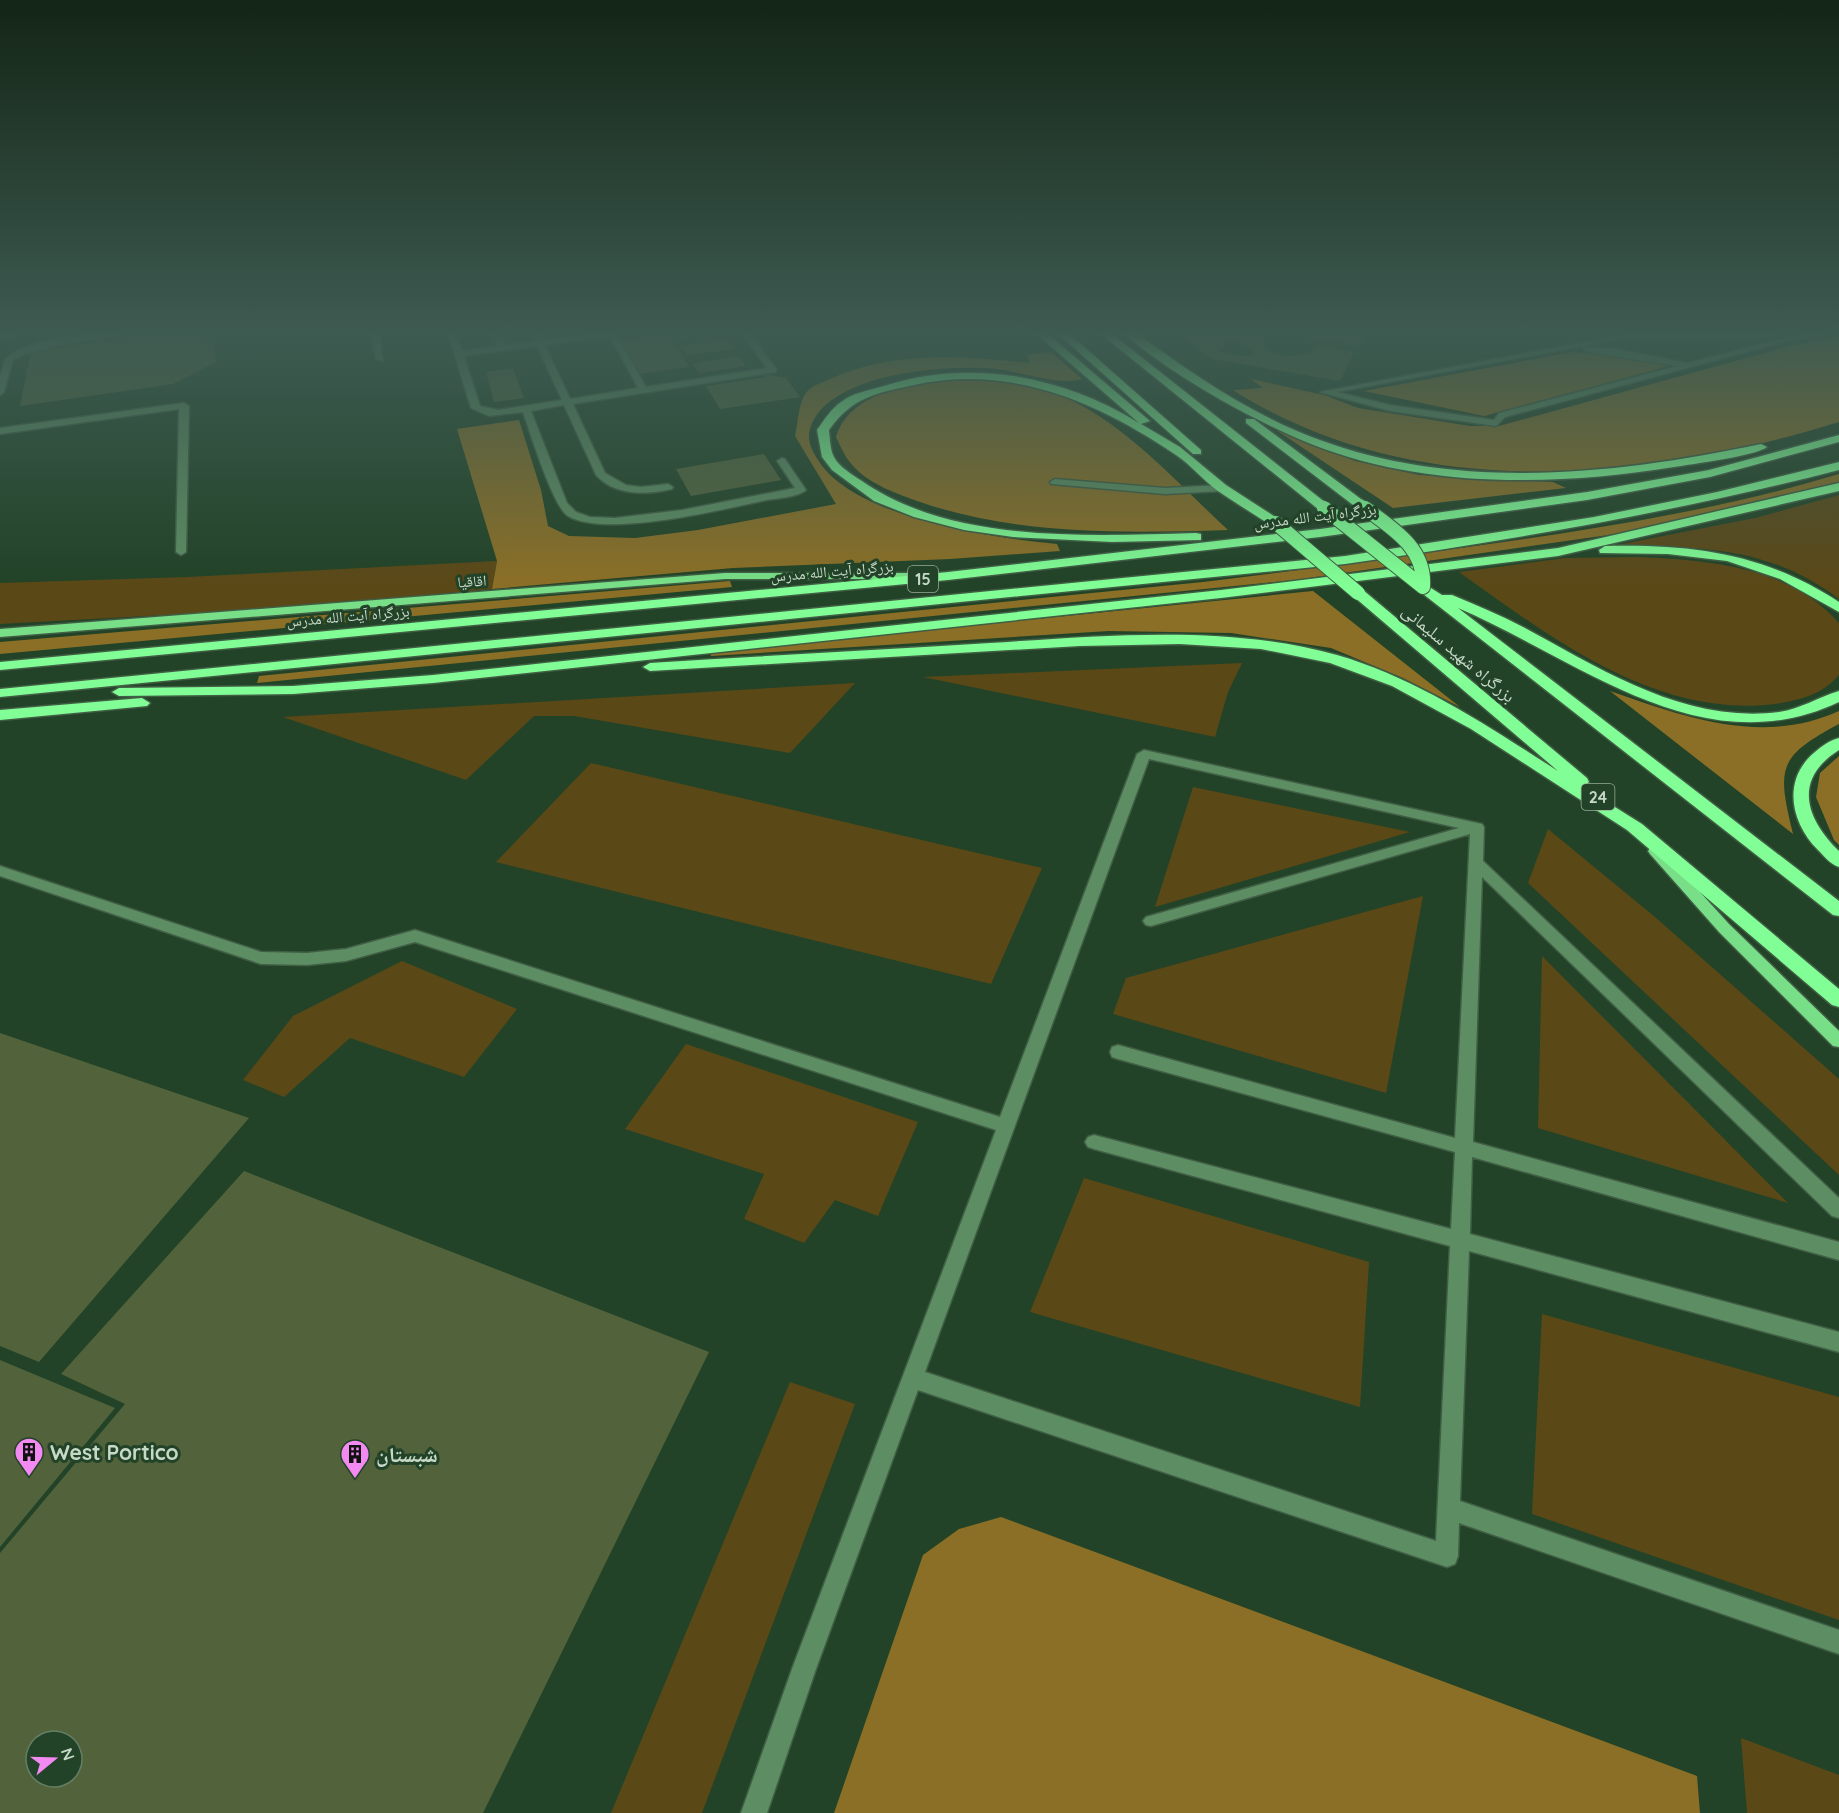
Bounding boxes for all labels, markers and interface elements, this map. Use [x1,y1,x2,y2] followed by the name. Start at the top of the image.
[1253,499,1377,534] street label: بزرگراه آیت الله مدرس
[770,556,894,587] street label: بزرگراه آیت الله مدرس
[908,566,938,592] road number: 15
[457,571,487,591] street label: اقاقیا
[1398,599,1520,707] street label: بزرگراه شهید سلیمانی
[286,601,410,632] street label: بزرگراه آیت الله مدرس
[1582,784,1614,810] road number: 24
[13,1436,45,1478] building icon: West Portico
[339,1438,371,1480] building icon: شبستان
[50,1439,179,1465] place label: West Portico
[376,1441,438,1467] place label: شبستان
[24,1729,84,1789] north arrow
[57,1745,80,1763] text: N

